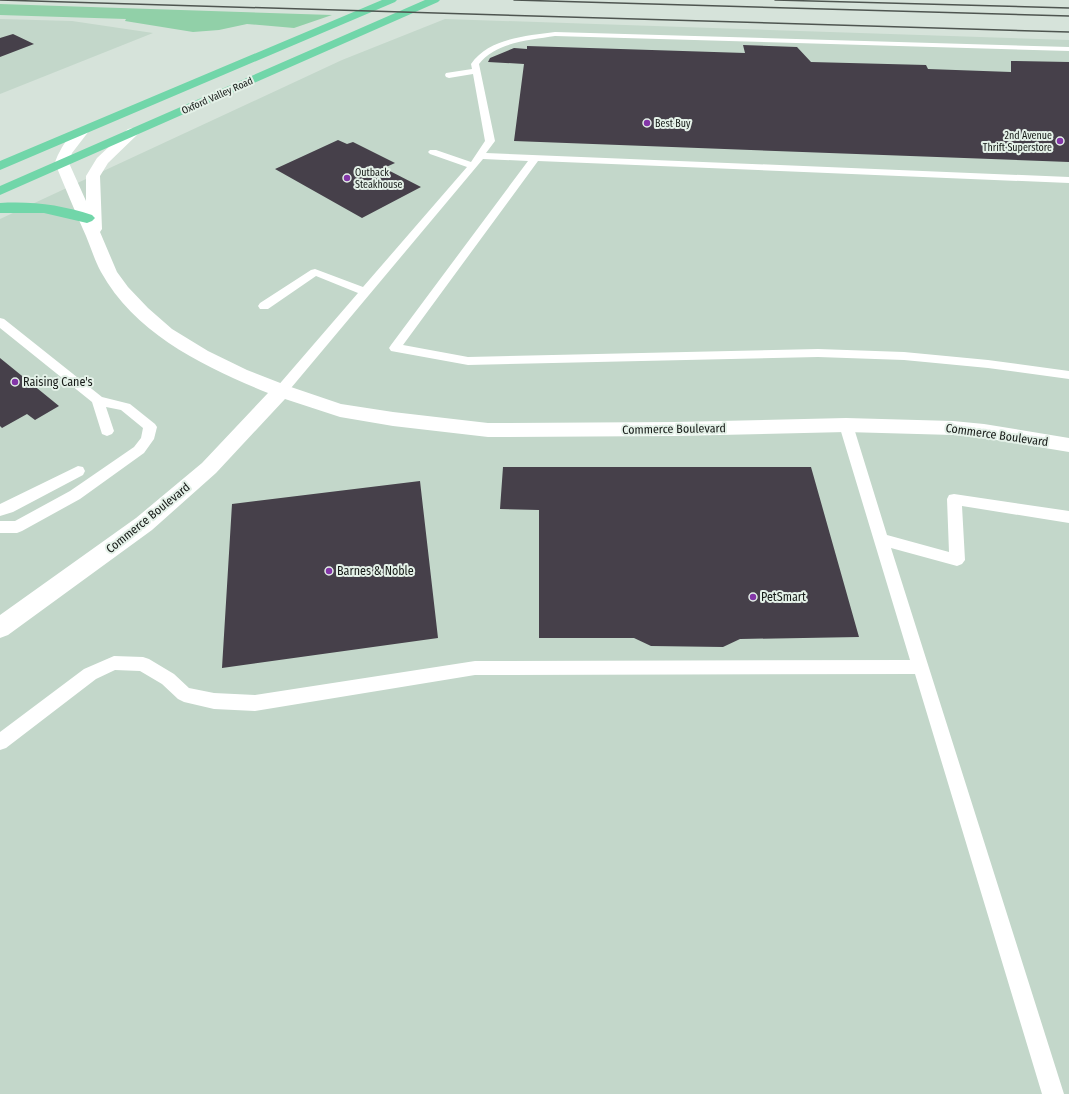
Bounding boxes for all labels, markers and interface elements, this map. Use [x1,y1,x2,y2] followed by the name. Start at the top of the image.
[180,75,255,117] street label: Oxford Valley Road
[642,118,652,128] marker: Best Buy
[655,118,691,130] place label: Best Buy
[983,130,1052,154] place label: 2nd Avenue Thrift Superstore
[1055,136,1065,146] marker: 2nd Avenue Thrift Superstore
[355,167,403,191] place label: Outback Steakhouse
[342,173,352,183] marker: Outback Steakhouse
[23,375,93,389] place label: Raising Cane's
[10,377,20,387] marker: Raising Cane's
[622,421,726,437] street label: Commerce Boulevard
[945,421,1049,449] street label: Commerce Boulevard
[103,480,193,556] street label: Commerce Boulevard
[337,564,414,578] place label: Barnes & Noble
[324,566,334,576] marker: Barnes & Noble
[761,590,806,604] place label: PetSmart
[748,592,758,602] marker: PetSmart

